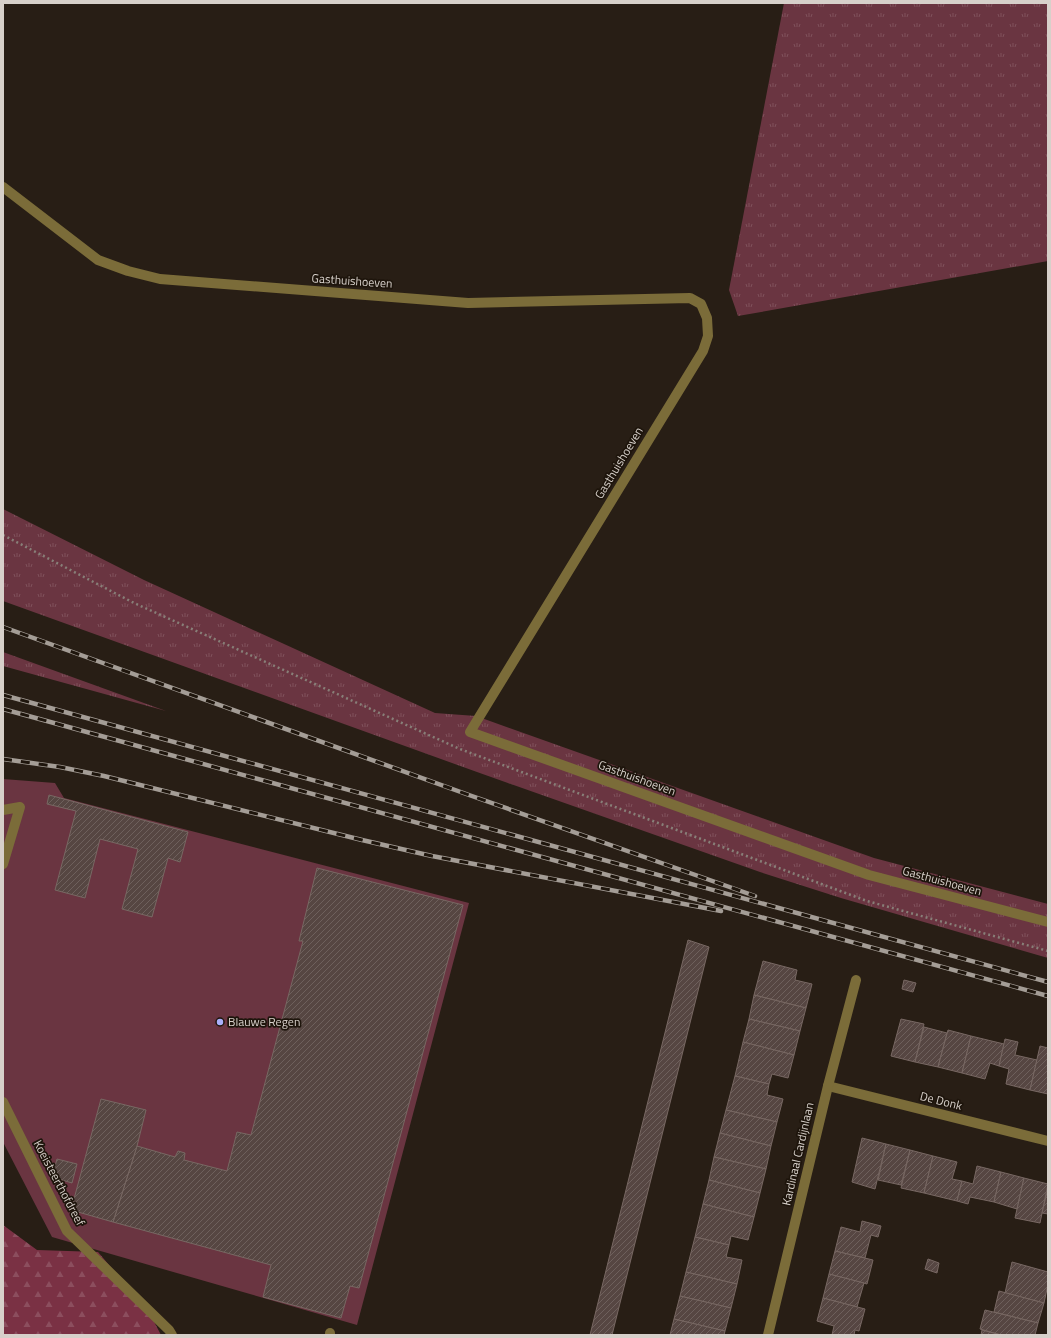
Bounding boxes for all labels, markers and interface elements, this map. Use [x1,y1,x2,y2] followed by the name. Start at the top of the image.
[311,268,393,293] street label: Gasthuishoeven
[590,423,648,502] street label: Gasthuishoeven
[596,755,679,800] street label: Gasthuishoeven
[900,861,984,900] street label: Gasthuishoeven
[228,1012,300,1031] place label: Blauwe Regen
[215,1017,225,1027] marker: Blauwe Regen
[918,1086,964,1115] street label: De Donk
[776,1100,819,1207] street label: Kardinaal Cardijnlaan
[29,1136,90,1229] street label: Koeisteerthofdreef

